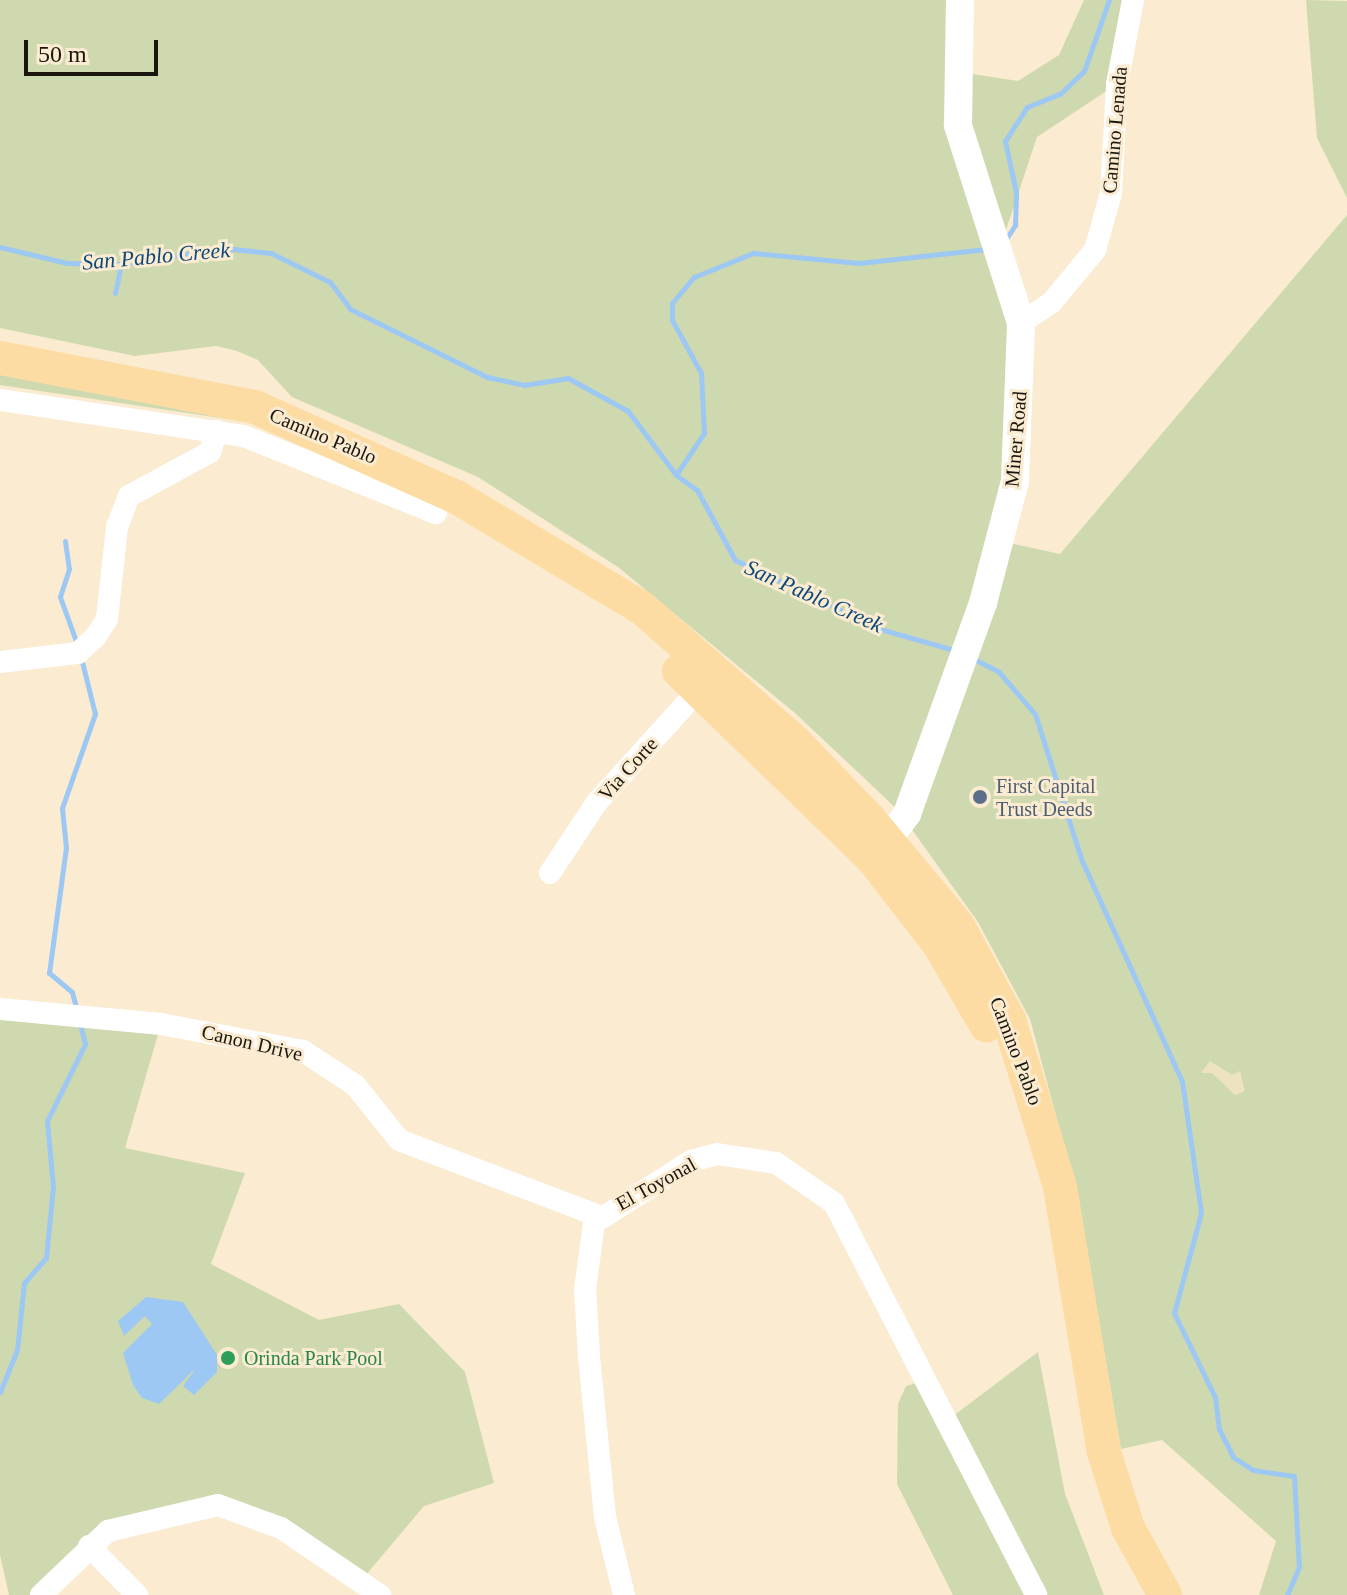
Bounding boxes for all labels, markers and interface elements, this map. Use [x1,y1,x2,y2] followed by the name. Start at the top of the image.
[28,24,162,74] scale bar
[38,41,87,67] text: 50 m
[1098,66,1132,194] street label: Camino Lenada
[81,236,231,276] water label: San Pablo Creek
[1000,390,1032,488] street label: Miner Road
[266,403,380,469] street label: Camino Pablo
[741,554,887,638] water label: San Pablo Creek
[593,732,663,806] street label: Via Corte
[996,774,1095,821] place label: First Capital Trust Deeds
[971,788,989,806] marker: First Capital Trust Deeds
[984,994,1048,1108] street label: Camino Pablo
[199,1020,305,1066] street label: Canon Drive
[612,1152,700,1216] street label: El Toyonal
[244,1346,383,1370] place label: Orinda Park Pool
[219,1349,237,1367] marker: Orinda Park Pool

